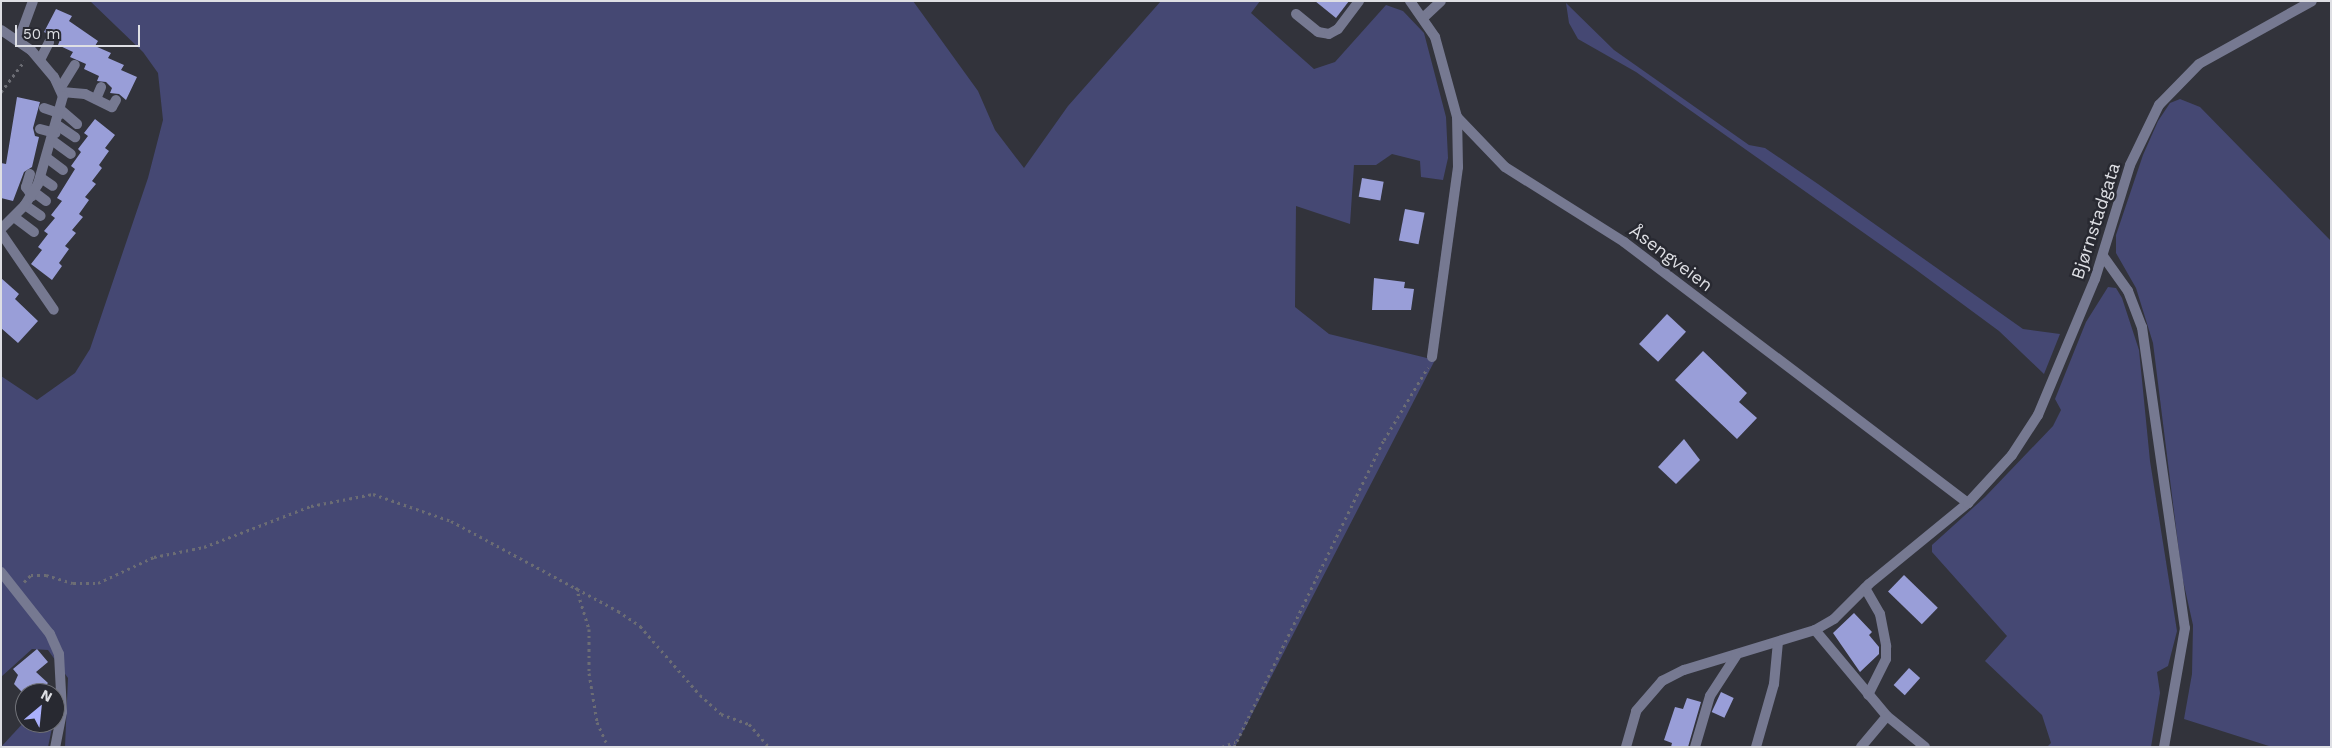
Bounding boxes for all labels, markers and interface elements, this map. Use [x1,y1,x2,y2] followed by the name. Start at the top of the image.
[18,15,142,47] scale bar
[23,25,60,43] text: 50 m
[2067,160,2125,282] street label: Bjørnstadgata
[1625,220,1717,296] street label: Åsengveien
[15,683,65,733] north arrow
[38,686,55,705] text: N

